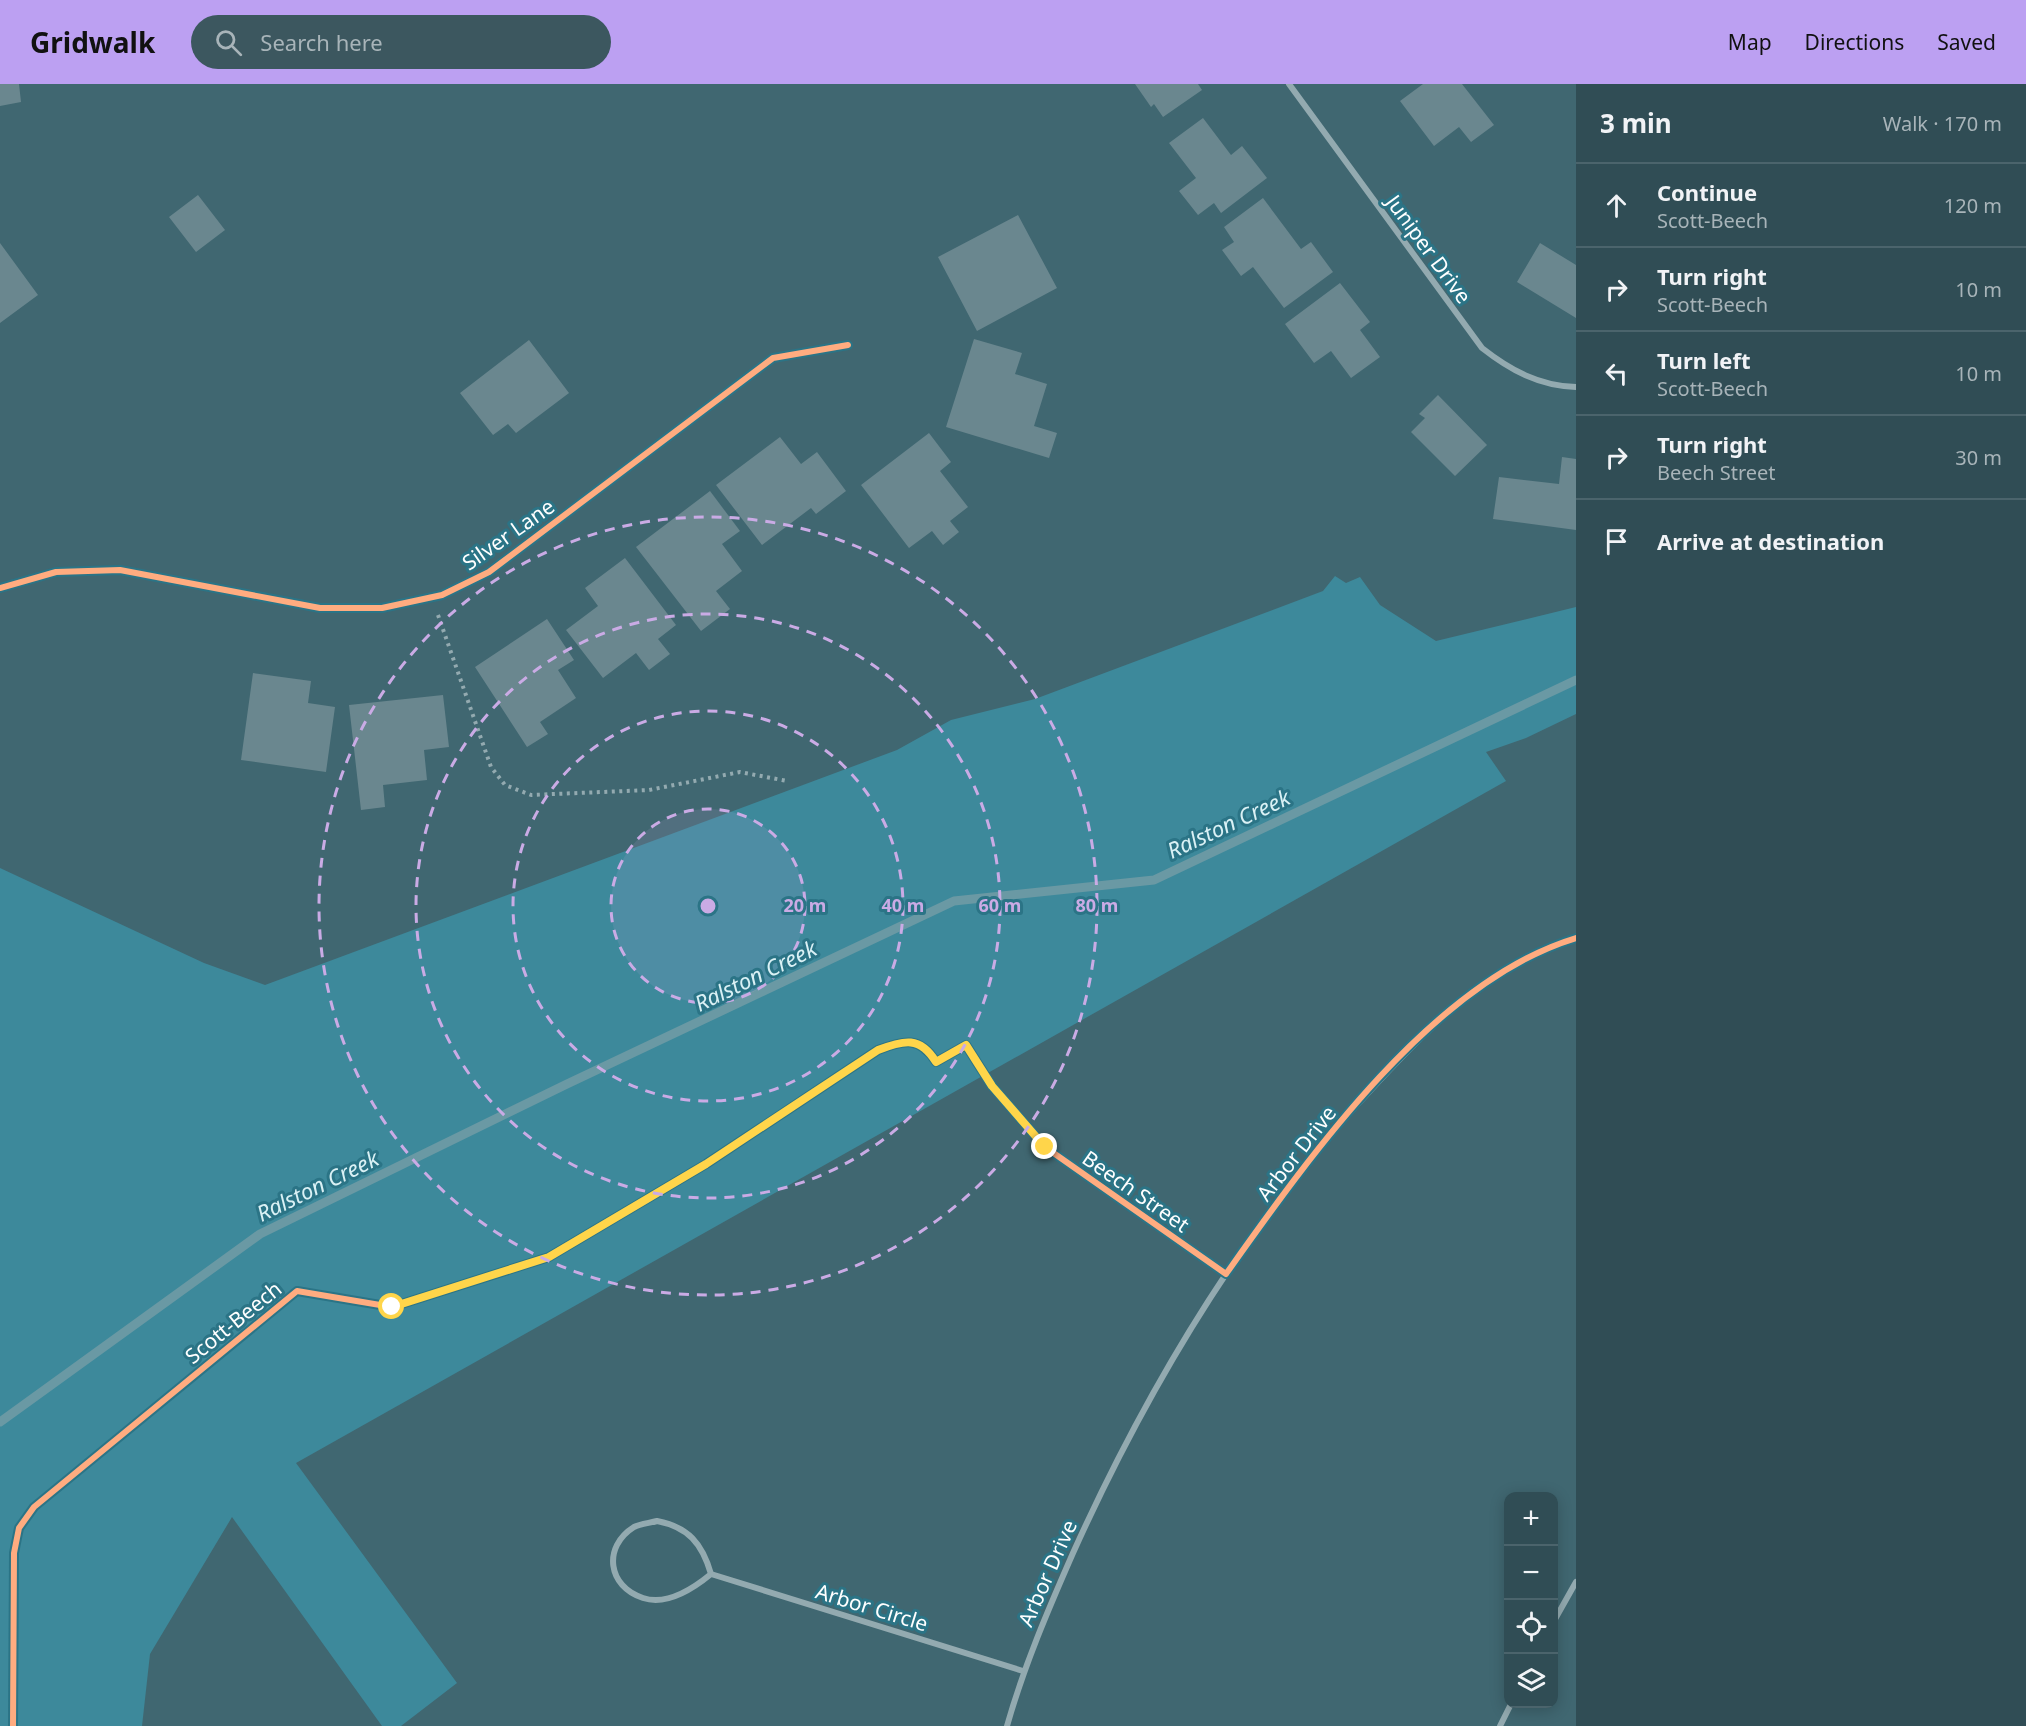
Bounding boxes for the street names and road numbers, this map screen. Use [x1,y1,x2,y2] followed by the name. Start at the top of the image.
[1379,187,1478,309] street label: Juniper Drive
[456,492,560,576] street label: Silver Lane
[1250,1100,1342,1206] street label: Arbor Drive
[1077,1144,1195,1238] street label: Beech Street
[179,1274,287,1370] street label: Scott-Beech
[1011,1515,1083,1631] street label: Arbor Drive
[812,1577,932,1637] street label: Arbor Circle

